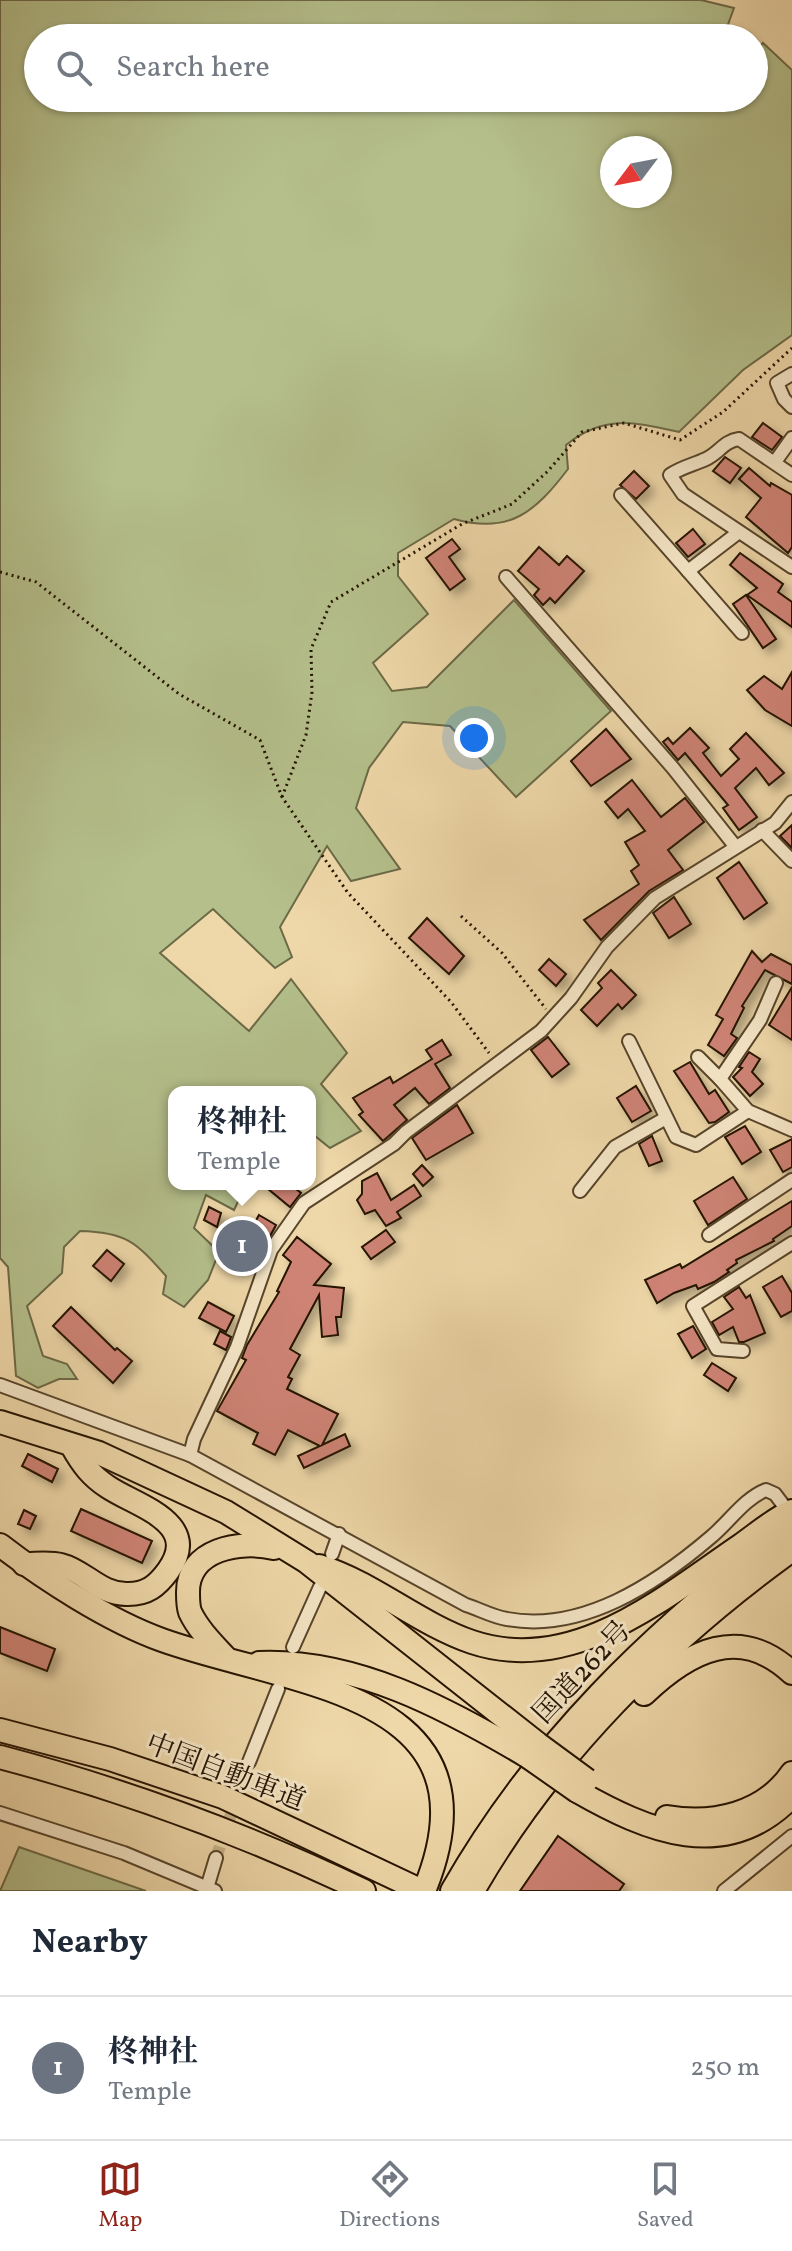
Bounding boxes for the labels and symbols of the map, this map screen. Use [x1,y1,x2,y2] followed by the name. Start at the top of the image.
[600,136,672,208] north arrow
[454,718,494,758] your location
[216,1216,268,1276] pin: 1
[525,1613,641,1733] street label: 国道262号
[140,1725,311,1822] street label: 中国自動車道

